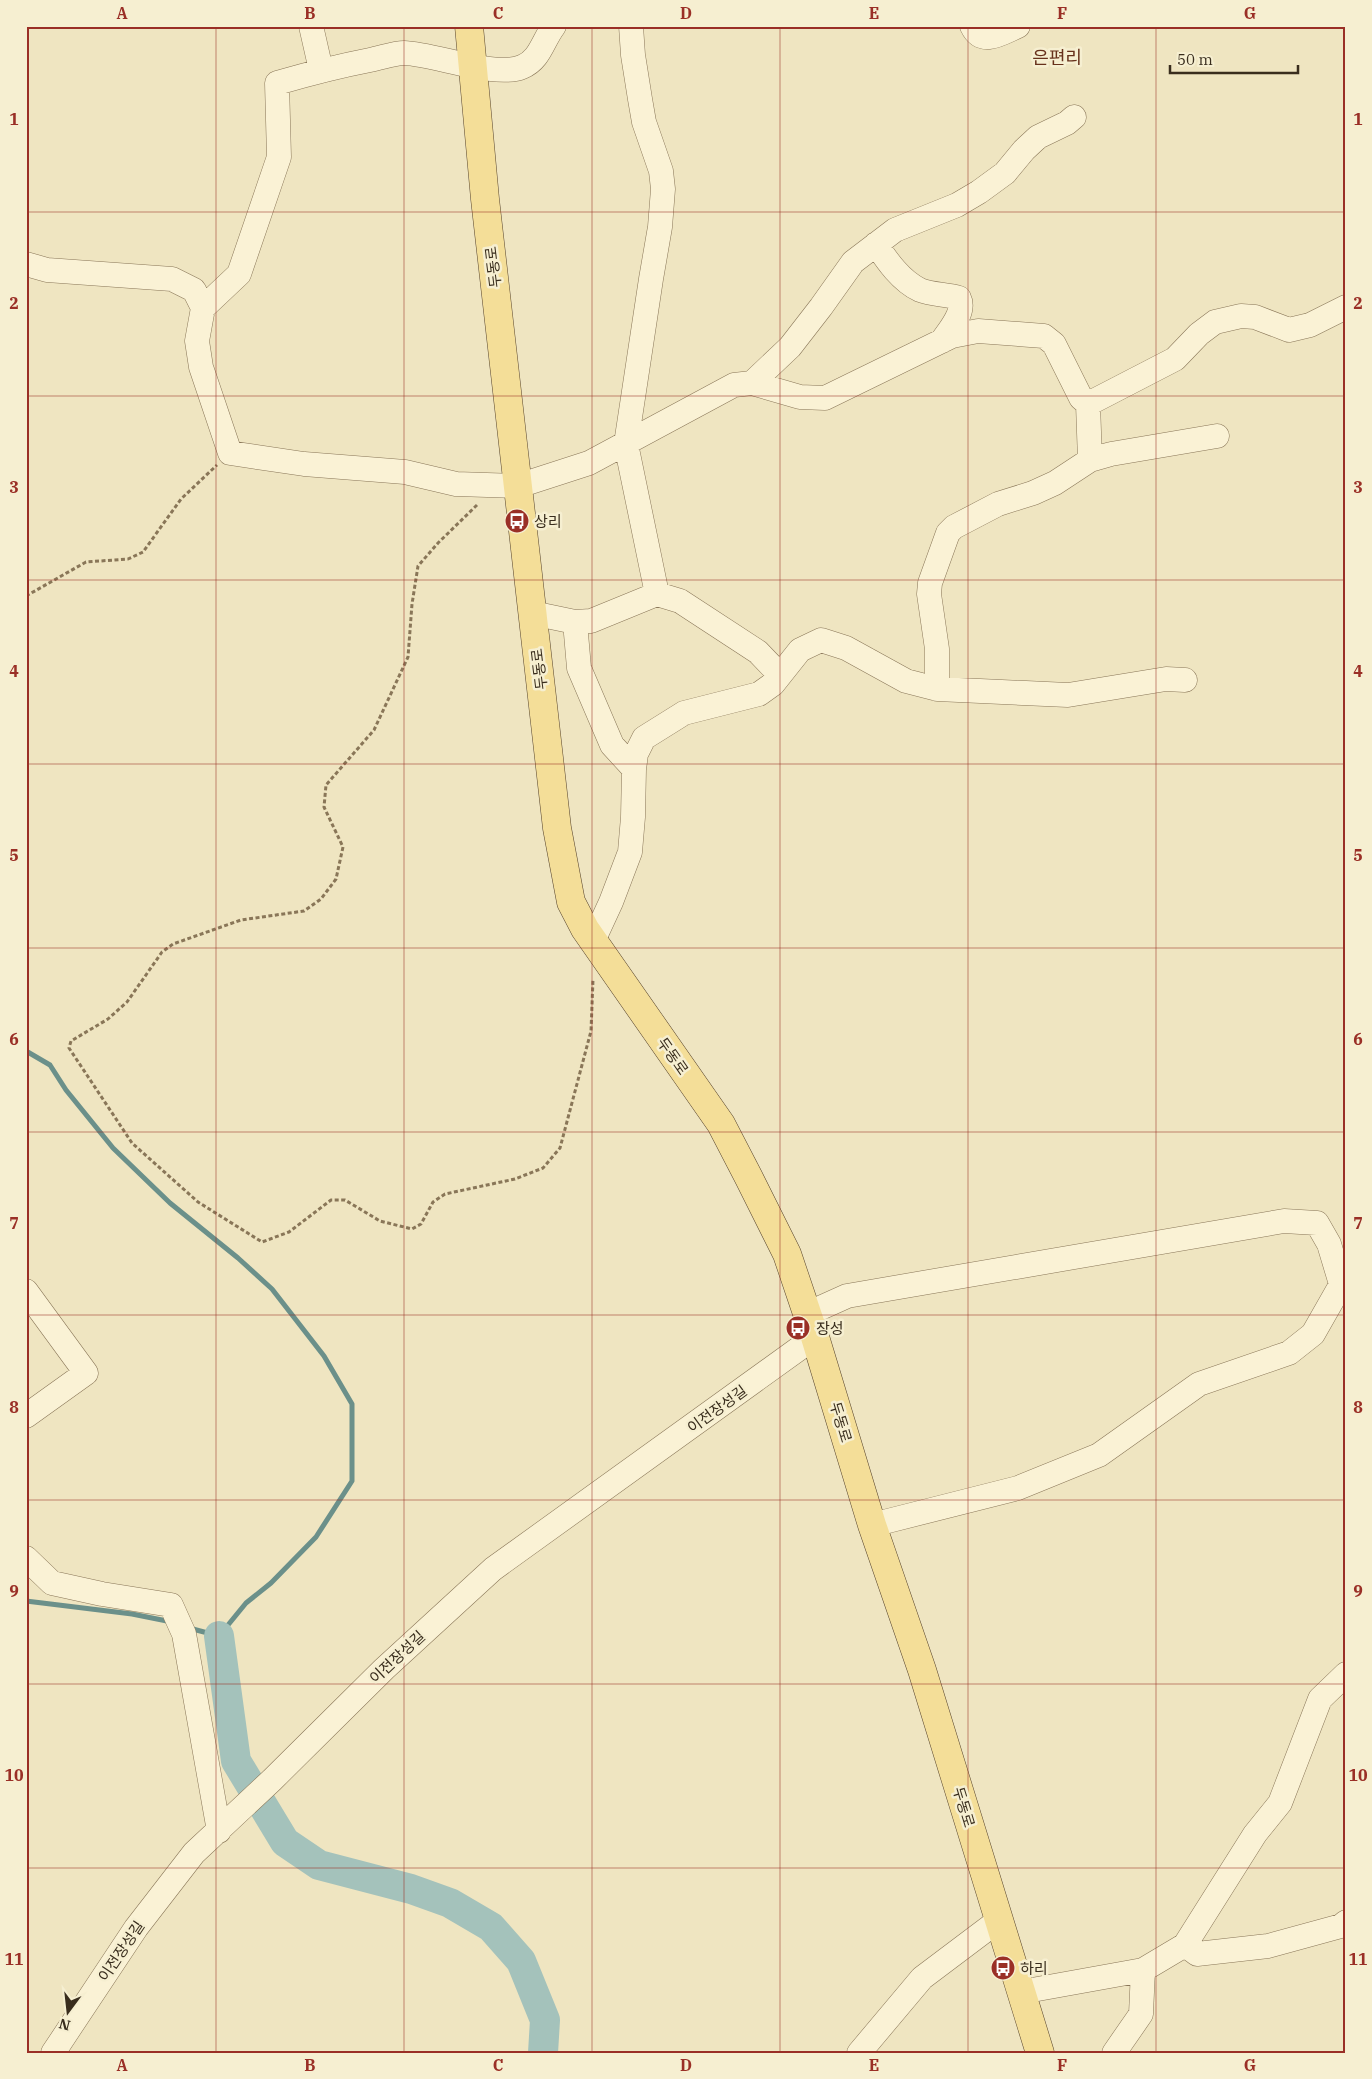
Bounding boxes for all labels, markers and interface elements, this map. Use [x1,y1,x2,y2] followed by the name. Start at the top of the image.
[116,3,128,23] text: A
[304,3,316,23] text: B
[493,3,503,23] text: C
[680,3,692,23] text: D
[869,3,879,23] text: E
[1057,3,1067,23] text: F
[1244,3,1256,23] text: G
[1170,42,1297,74] scale bar
[1032,46,1082,69] district label: 은편리
[1177,50,1213,69] text: 50 m
[9,109,19,129] text: 1
[1353,109,1363,129] text: 1
[481,245,505,289] street label: 두동로
[9,293,19,313] text: 2
[1353,293,1363,313] text: 2
[9,477,19,497] text: 3
[1353,477,1363,497] text: 3
[504,508,530,534] bus stop icon: 상리
[534,512,562,531] place label: 상리
[527,647,551,691] street label: 두동로
[9,661,19,681] text: 4
[1353,661,1363,681] text: 4
[9,845,19,865] text: 5
[1353,845,1363,865] text: 5
[9,1029,19,1049] text: 6
[1353,1029,1363,1049] text: 6
[653,1034,693,1078] street label: 두동로
[9,1213,19,1233] text: 7
[1353,1213,1363,1233] text: 7
[785,1315,811,1341] bus stop icon: 장성
[816,1319,844,1338] place label: 장성
[683,1381,751,1437] street label: 이전장성길
[9,1397,19,1417] text: 8
[1353,1397,1363,1417] text: 8
[826,1399,856,1445] street label: 두동로
[9,1581,19,1601] text: 9
[1353,1581,1363,1601] text: 9
[365,1627,429,1687] street label: 이전장성길
[4,1765,24,1785] text: 10
[1348,1765,1368,1785] text: 10
[949,1784,979,1830] street label: 두동로
[94,1917,148,1985] street label: 이전장성길
[4,1949,24,1969] text: 11
[1348,1949,1368,1969] text: 11
[990,1955,1016,1981] bus stop icon: 하리
[1020,1959,1048,1978] place label: 하리
[42,1986,92,2036] north arrow
[57,2014,72,2035] text: N
[116,2055,128,2075] text: A
[304,2055,316,2075] text: B
[493,2055,503,2075] text: C
[680,2055,692,2075] text: D
[869,2055,879,2075] text: E
[1057,2055,1067,2075] text: F
[1244,2055,1256,2075] text: G

